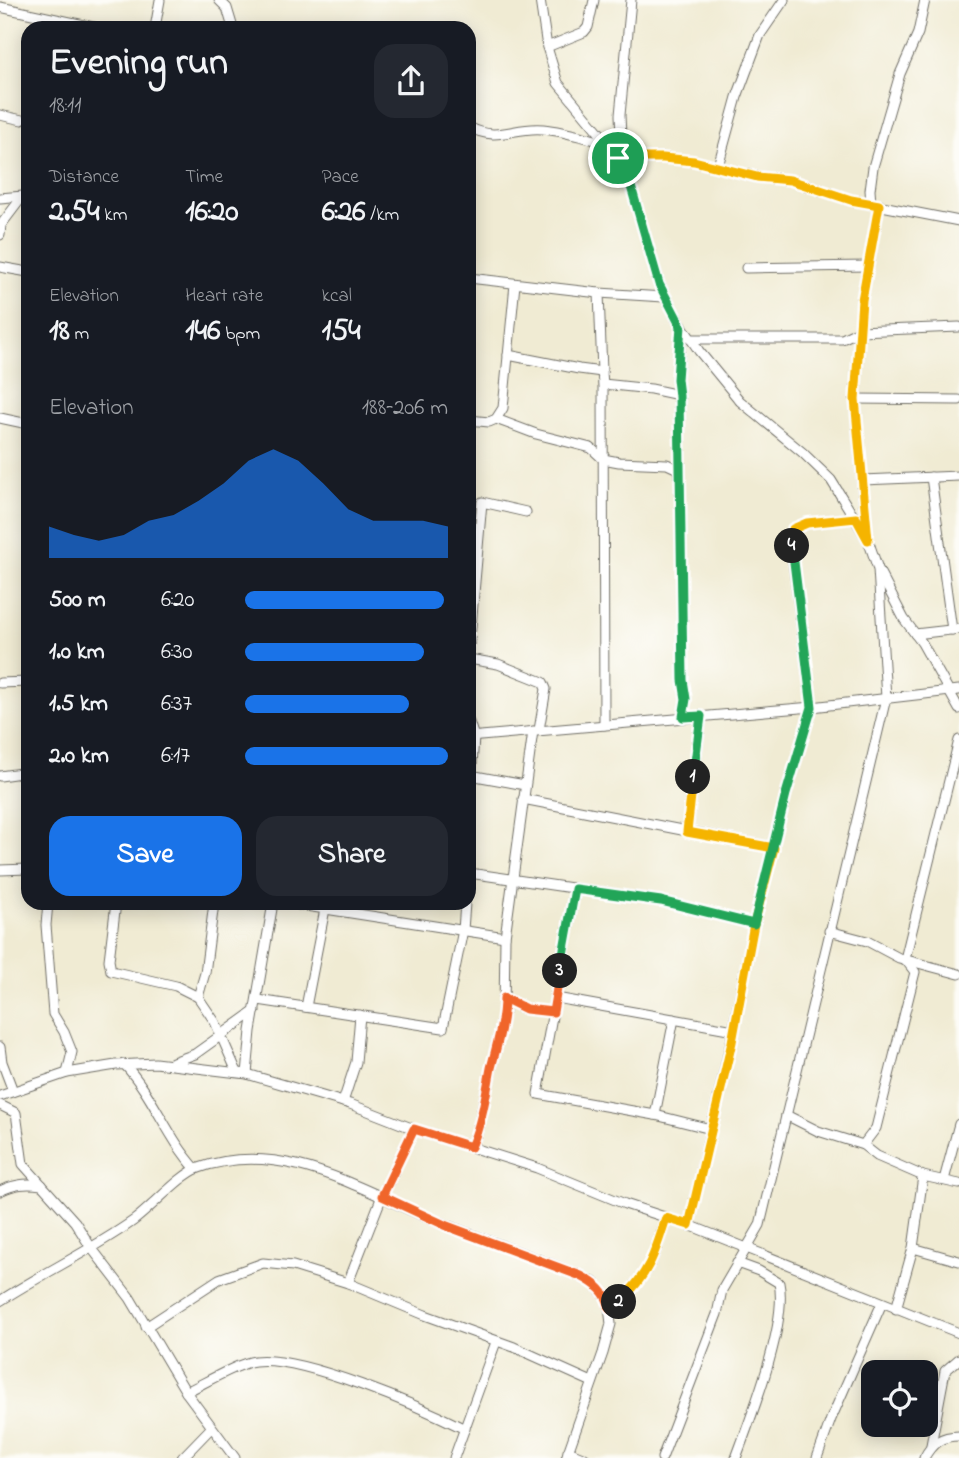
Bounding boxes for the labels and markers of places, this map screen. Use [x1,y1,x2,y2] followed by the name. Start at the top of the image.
[588,128,648,188] pin
[774,528,810,564] pin: 4
[676,760,710,794] pin: 1
[542,954,578,988] pin: 3
[602,1284,636,1320] pin: 2

